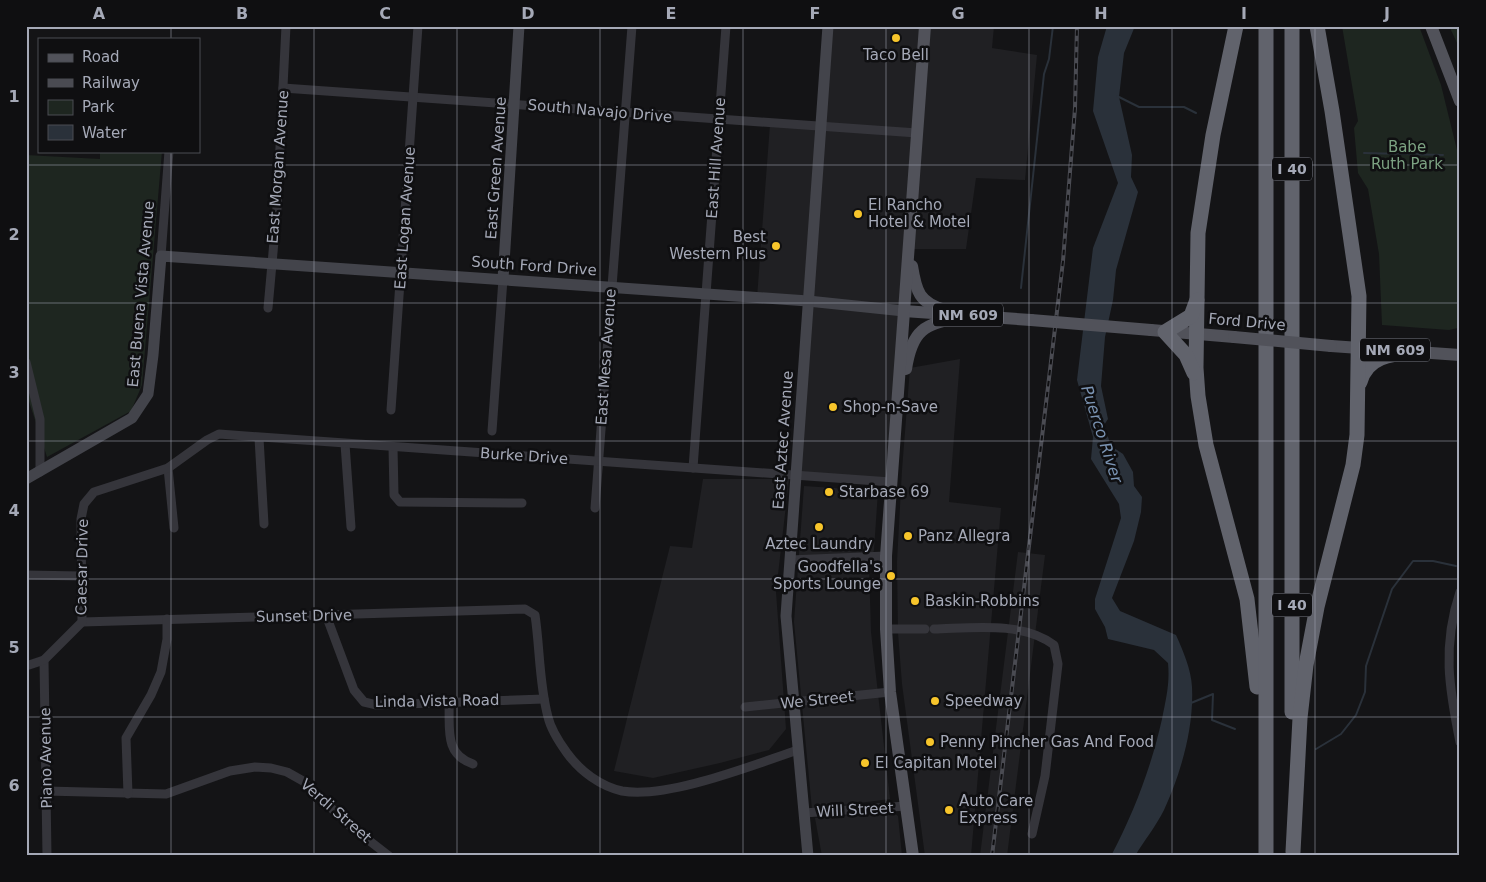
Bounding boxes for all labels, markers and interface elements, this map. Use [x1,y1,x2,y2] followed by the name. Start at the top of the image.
[93,4,106,23] text: A
[236,4,248,23] text: B
[379,4,391,23] text: C
[521,4,535,23] text: D
[666,4,676,23] text: E
[810,4,820,23] text: F
[951,4,965,23] text: G
[1094,4,1108,23] text: H
[1241,4,1247,23] text: I
[1383,4,1390,23] text: J
[890,32,902,44] marker: Taco Bell
[38,38,200,152] legend
[862,46,929,64] place label: Taco Bell
[82,48,120,66] text: Road
[82,74,140,92] text: Railway
[8,87,20,106] text: 1
[264,90,292,244] street label: East Morgan Avenue
[482,96,510,240] street label: East Green Avenue
[527,96,673,126] street label: South Navajo Drive
[703,97,729,219] street label: East Hill Avenue
[82,98,115,116] text: Park
[82,124,127,142] text: Water
[1371,138,1443,173] park label: Babe Ruth Park
[391,146,419,290] street label: East Logan Avenue
[1272,157,1312,180] road number: I 40
[868,196,970,231] place label: El Rancho Hotel & Motel
[124,200,158,388] street label: East Buena Vista Avenue
[852,208,864,220] marker: El Rancho Hotel & Motel
[8,225,20,244] text: 2
[669,228,766,263] place label: Best Western Plus
[770,240,782,252] marker: Best Western Plus
[471,253,597,279] street label: South Ford Drive
[592,288,620,426] street label: East Mesa Avenue
[933,304,1003,326] road number: NM 609
[1208,310,1286,334] street label: Ford Drive
[1360,338,1430,362] road number: NM 609
[8,363,20,382] text: 3
[769,370,797,510] street label: East Aztec Avenue
[1077,383,1127,486] water label: Puerco River
[843,398,938,416] place label: Shop-n-Save
[827,401,839,413] marker: Shop-n-Save
[479,444,569,468] street label: Burke Drive
[839,483,929,501] place label: Starbase 69
[823,486,835,498] marker: Starbase 69
[8,501,20,520] text: 4
[72,518,92,616] street label: Caesar Drive
[813,521,825,533] marker: Aztec Laundry
[918,527,1010,545] place label: Panz Allegra
[902,530,914,542] marker: Panz Allegra
[765,535,873,553] place label: Aztec Laundry
[773,558,881,593] place label: Goodfella's Sports Lounge
[885,570,897,582] marker: Goodfella's Sports Lounge
[925,592,1040,610] place label: Baskin-Robbins
[1272,594,1312,616] road number: I 40
[909,595,921,607] marker: Baskin-Robbins
[256,606,352,626] street label: Sunset Drive
[8,638,20,657] text: 5
[779,687,855,713] street label: We Street
[374,691,500,711] street label: Linda Vista Road
[945,692,1022,710] place label: Speedway
[929,695,941,707] marker: Speedway
[36,707,56,809] street label: Piano Avenue
[940,733,1154,751] place label: Penny Pincher Gas And Food
[924,736,936,748] marker: Penny Pincher Gas And Food
[875,754,998,772] place label: El Capitan Motel
[859,757,871,769] marker: El Capitan Motel
[297,775,375,847] street label: Verdi Street
[8,776,20,795] text: 6
[959,792,1033,827] place label: Auto Care Express
[816,799,894,821] street label: Will Street
[943,804,955,816] marker: Auto Care Express

